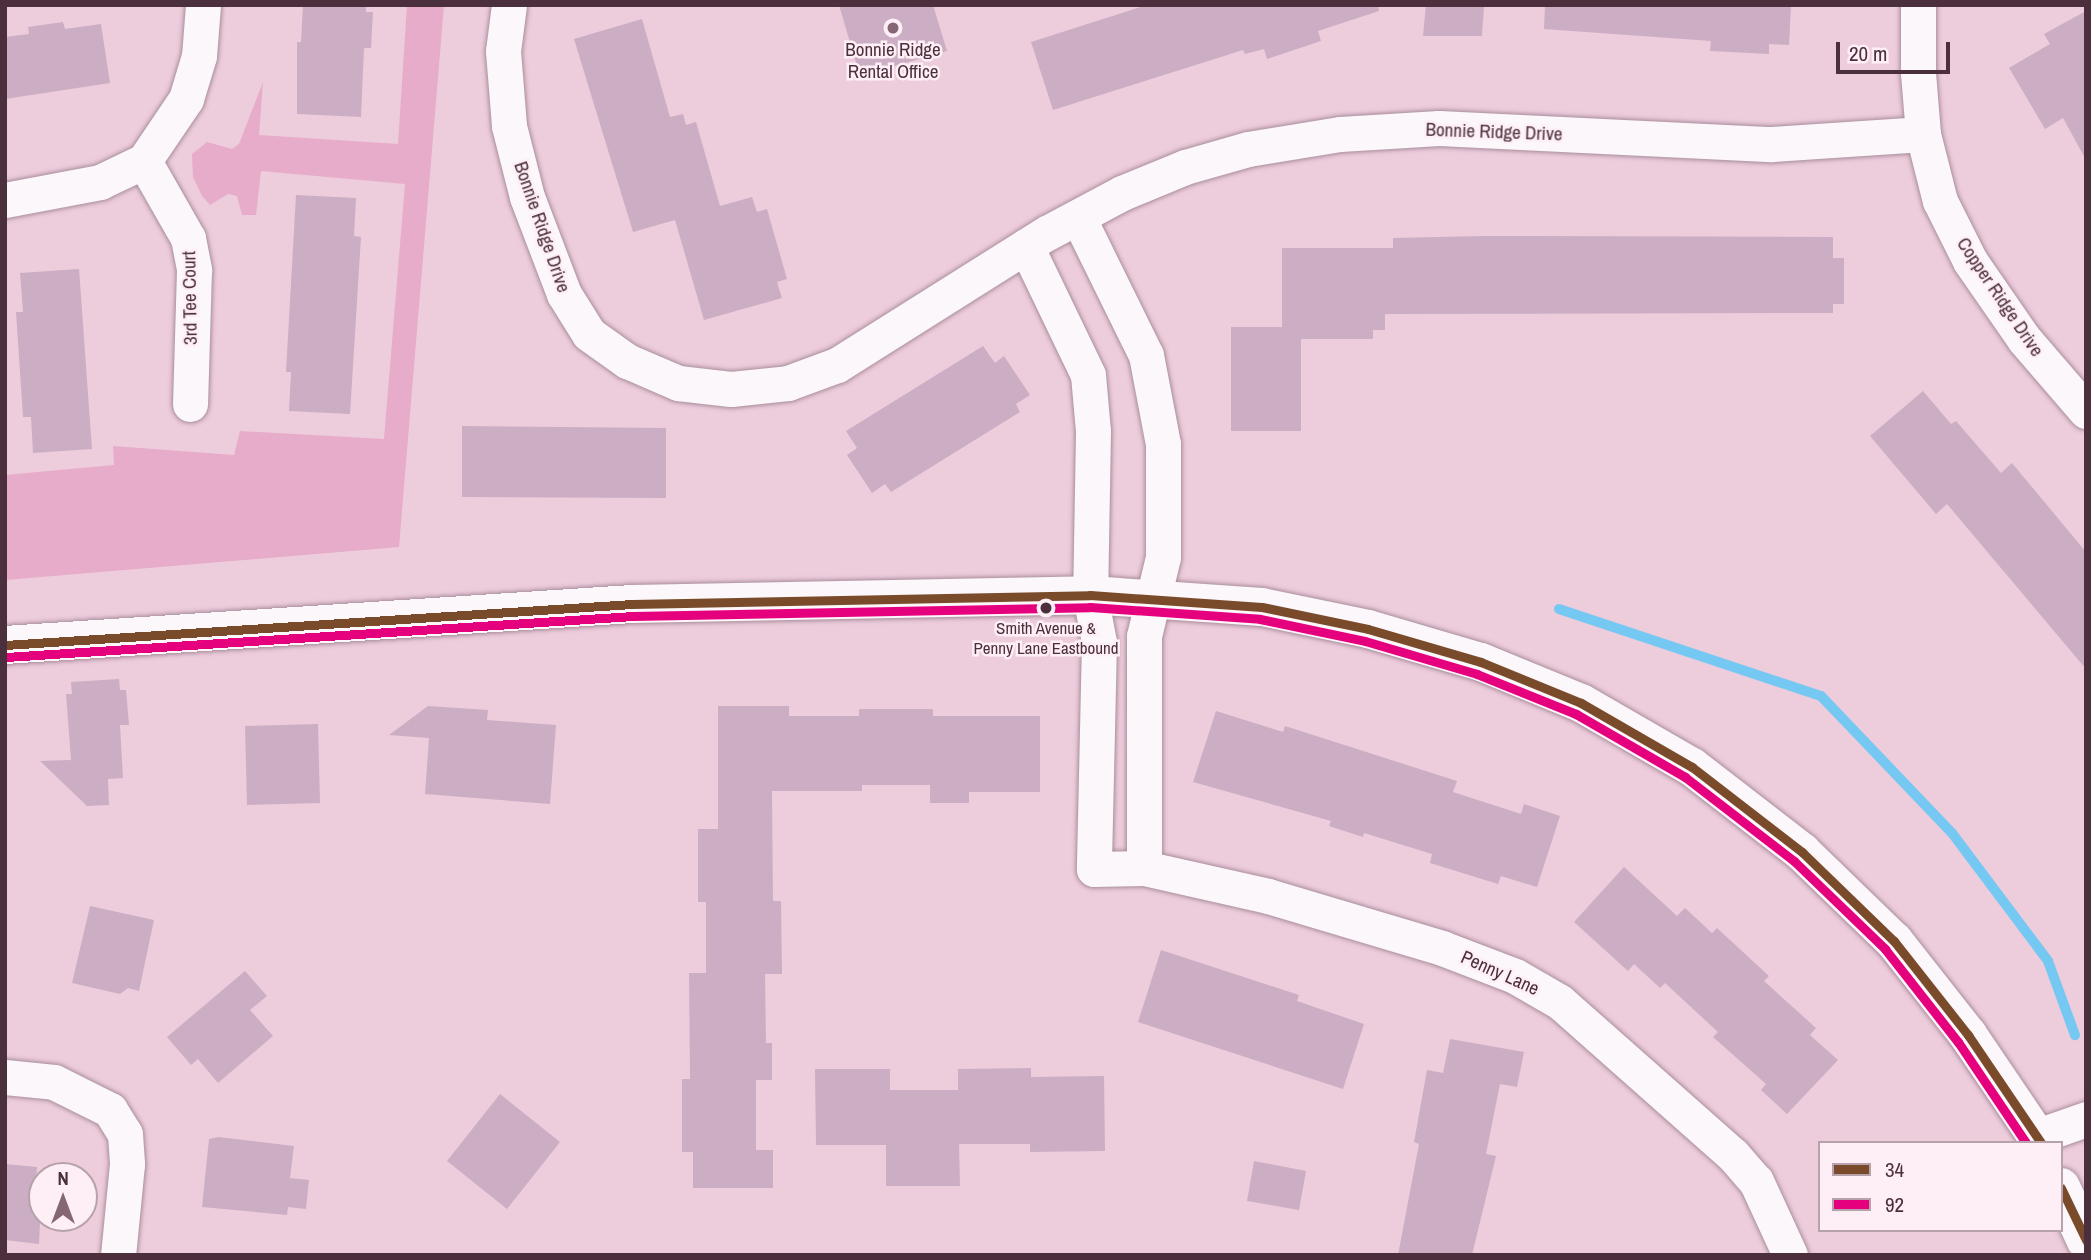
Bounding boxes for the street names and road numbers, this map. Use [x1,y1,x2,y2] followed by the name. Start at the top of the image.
[1425,118,1563,146] street label: Bonnie Ridge Drive
[509,159,575,295] street label: Bonnie Ridge Drive
[1952,233,2048,361] street label: Copper Ridge Drive
[178,251,202,345] street label: 3rd Tee Court
[1457,946,1543,1000] street label: Penny Lane

